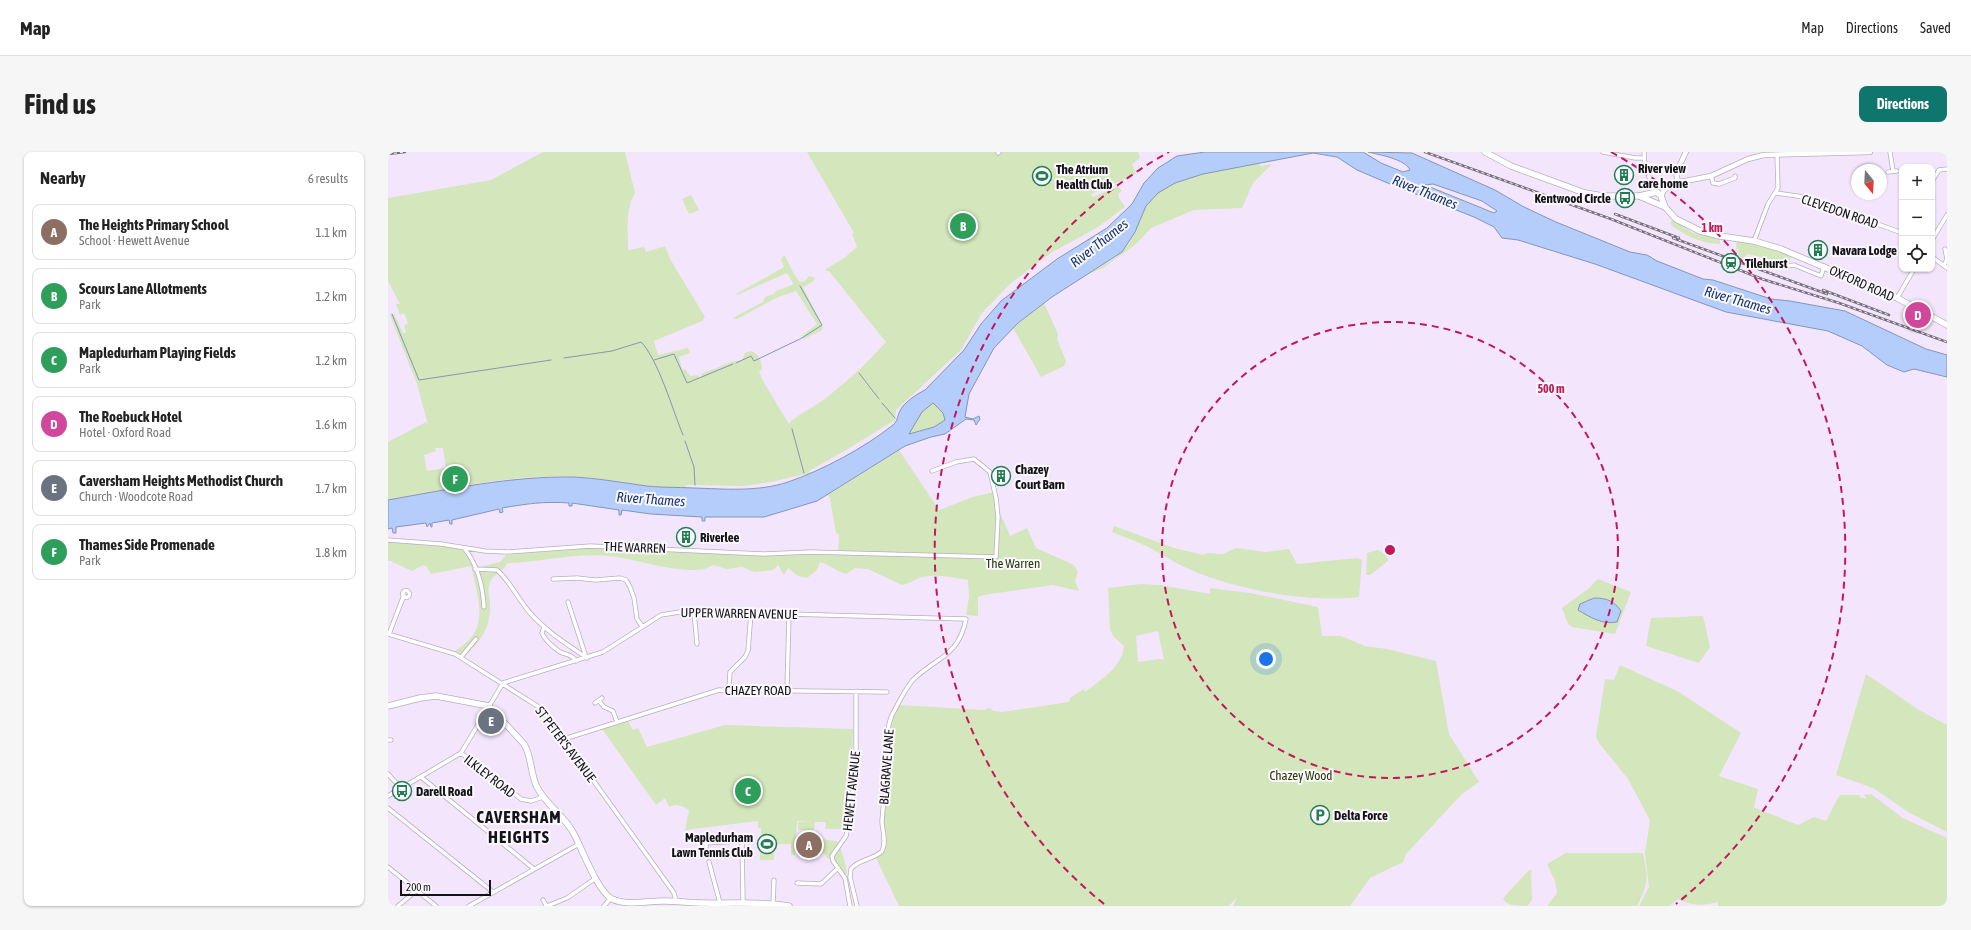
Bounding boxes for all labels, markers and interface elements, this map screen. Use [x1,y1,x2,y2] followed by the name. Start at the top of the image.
[20,17,51,39] text: Map
[1801,20,1824,36] text: Map
[1846,20,1898,36] text: Directions
[1920,20,1951,36] text: Saved
[1859,86,1947,122] button: Directions
[24,88,96,120] text: Find us
[1638,161,1688,191] place label: River view care home
[1056,162,1113,192] place label: The Atrium Health Club
[1613,164,1635,186] building icon: River view care home
[1851,164,1887,200] north arrow
[1899,164,1935,272] map controls
[1899,164,1935,200] button: +
[1031,165,1053,187] sports icon: The Atrium Health Club
[40,168,86,188] text: Nearby
[308,171,348,186] text: 6 results
[1390,172,1460,212] water label: River Thames
[1614,187,1636,209] bus stop icon: Kentwood Circle
[1534,191,1611,206] place label: Kentwood Circle
[1799,191,1880,232] street label: CLEVEDON ROAD
[1899,200,1935,236] button: −
[950,211,976,241] pin: B
[1067,215,1131,270] water label: River Thames
[79,216,229,233] text: The Heights Primary School
[1701,221,1723,235] text: 1 km
[51,225,57,240] text: A
[316,225,347,240] text: 1.1 km
[79,233,190,248] text: School · Hewett Avenue
[1899,236,1935,272] button: locate
[1807,239,1829,261] building icon: Navara Lodge
[1832,243,1897,258] place label: Navara Lodge
[1720,252,1742,274] station icon: Tilehurst
[1745,256,1788,271] place label: Tilehurst
[1827,263,1896,304] street label: OXFORD ROAD
[79,280,207,297] text: Scours Lane Allotments
[1703,283,1773,317] water label: River Thames
[51,289,57,304] text: B
[316,289,347,304] text: 1.2 km
[79,297,101,312] text: Park
[1905,300,1931,330] pin: D
[79,344,236,361] text: Mapledurham Playing Fields
[51,353,57,368] text: C
[316,353,347,368] text: 1.2 km
[79,361,101,376] text: Park
[1537,382,1565,396] text: 500 m
[79,408,182,425] text: The Roebuck Hotel
[50,417,58,432] text: D
[316,417,347,432] text: 1.6 km
[79,425,171,440] text: Hotel · Oxford Road
[1015,462,1065,492] place label: Chazey Court Barn
[442,464,468,494] pin: F
[990,465,1012,487] building icon: Chazey Court Barn
[79,472,283,489] text: Caversham Heights Methodist Church
[51,481,57,496] text: E
[316,481,347,496] text: 1.7 km
[79,489,193,504] text: Church · Woodcote Road
[616,489,686,509] water label: River Thames
[675,526,697,548] building icon: Riverlee
[700,530,740,545] place label: Riverlee
[79,536,215,553] text: Thames Side Promenade
[604,539,666,556] street label: THE WARREN
[1383,543,1397,557] centre of rings
[51,545,57,560] text: F
[316,545,347,560] text: 1.8 km
[79,553,101,568] text: Park
[986,556,1040,571] park label: The Warren
[681,605,798,622] street label: UPPER WARREN AVENUE
[1256,649,1276,669] your location
[725,683,791,698] street label: CHAZEY ROAD
[532,703,599,785] street label: ST PETER'S AVENUE
[478,706,504,736] pin: E
[876,728,897,805] street label: BLAGRAVE LANE
[840,750,863,832] street label: HEWETT AVENUE
[461,752,518,801] street label: ILKLEY ROAD
[1269,768,1333,783] park label: Chazey Wood
[735,776,761,806] pin: C
[391,780,413,802] bus stop icon: Darell Road
[416,784,473,799] place label: Darell Road
[1309,804,1331,826] parking icon: Delta Force
[476,807,562,847] district label: CAVERSHAM HEIGHTS
[1334,808,1388,823] place label: Delta Force
[672,830,753,860] place label: Mapledurham Lawn Tennis Club
[796,830,822,860] pin: A
[756,833,778,855] sports icon: Mapledurham Lawn Tennis Club
[400,878,491,897] scale bar
[406,881,431,893] text: 200 m

